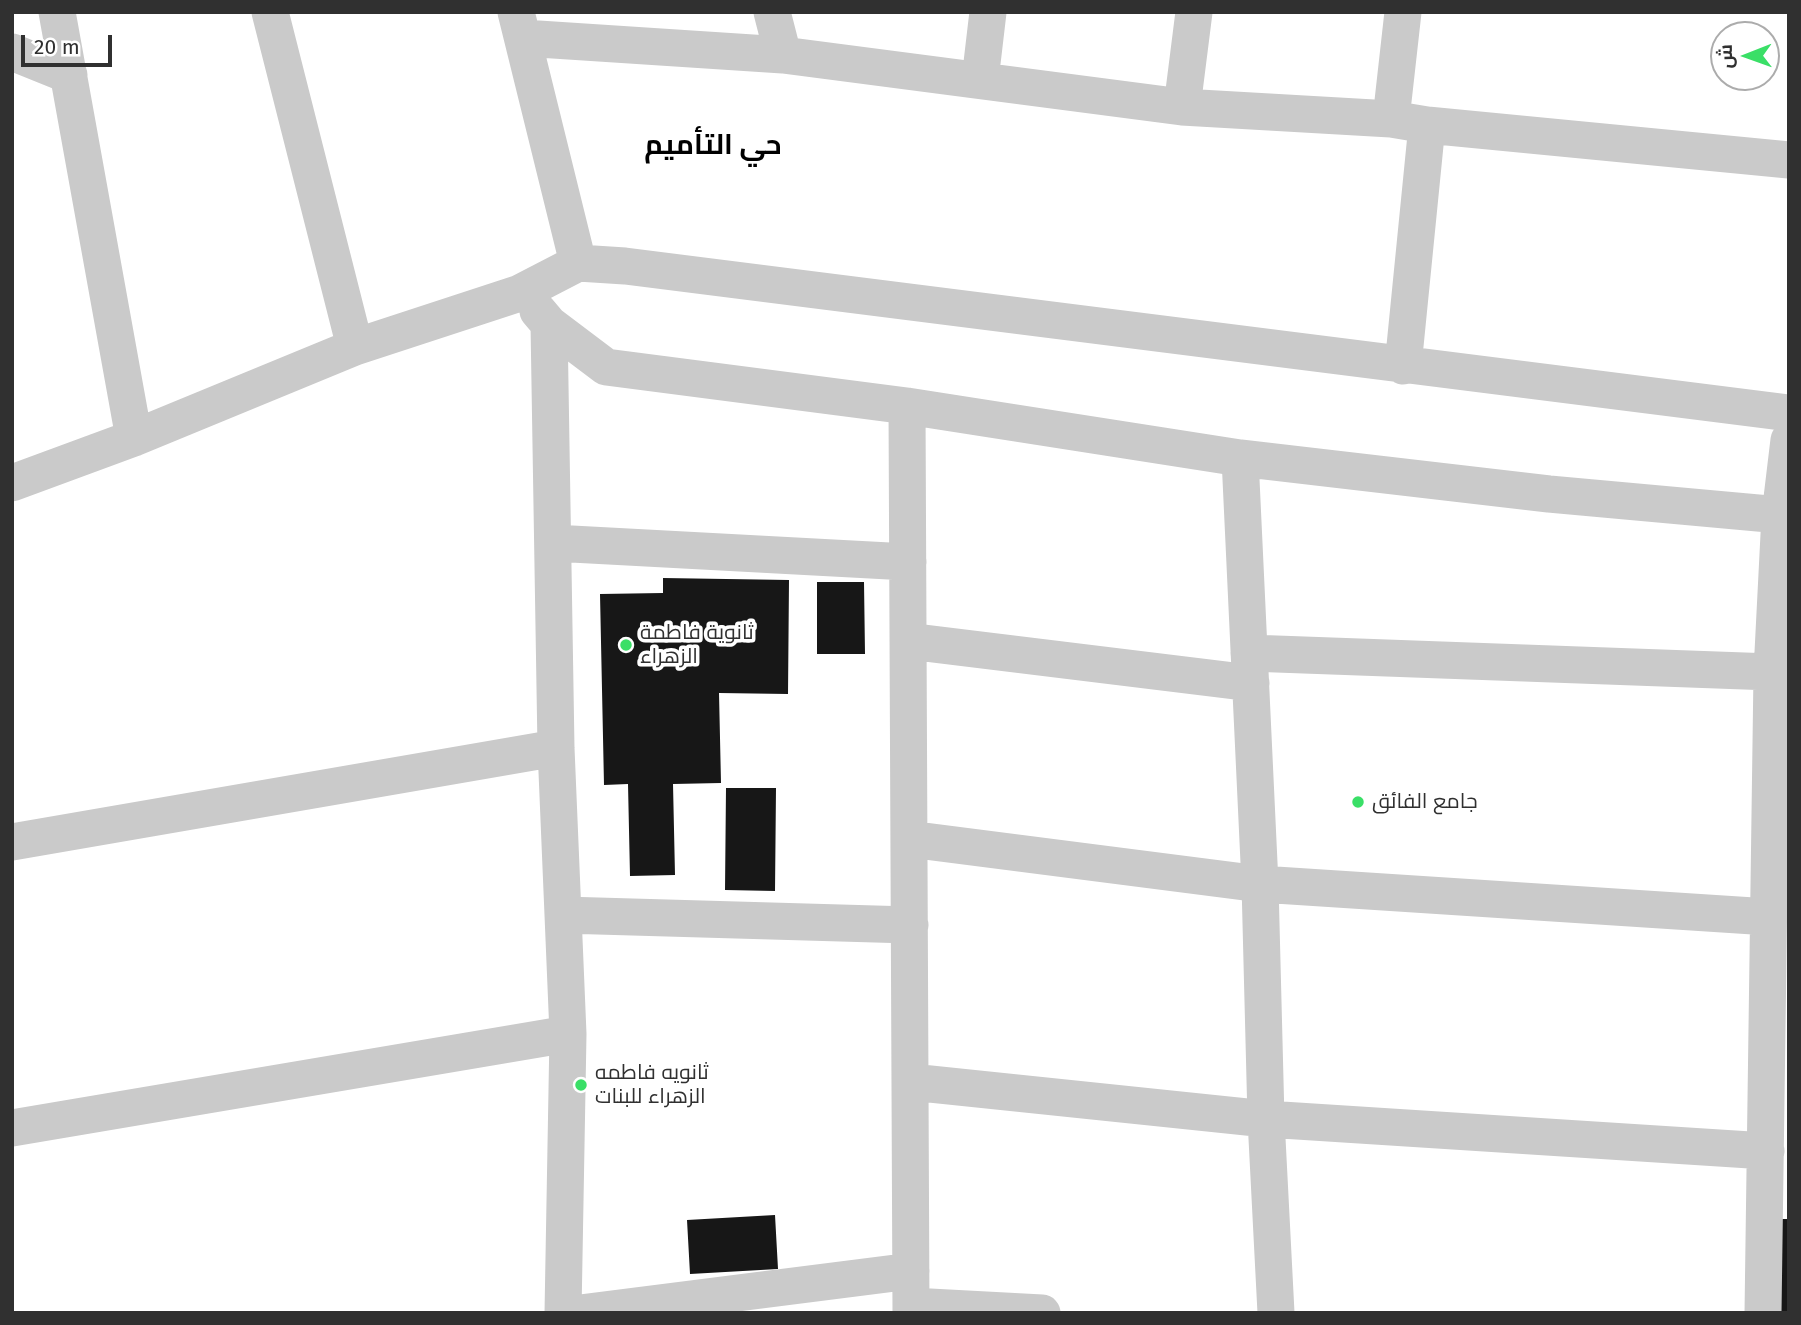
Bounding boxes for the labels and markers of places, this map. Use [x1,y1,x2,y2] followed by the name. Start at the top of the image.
[640,620,754,670] place label: ثانوية فاطمة الزهراء
[618,637,634,653] marker: ثانوية فاطمة الزهراء
[1372,789,1478,815] place label: جامع الفائق
[1350,794,1366,810] marker: جامع الفائق
[595,1060,709,1110] place label: ثانويه فاطمه الزهراء للبنات
[573,1077,589,1093] marker: ثانويه فاطمه الزهراء للبنات

